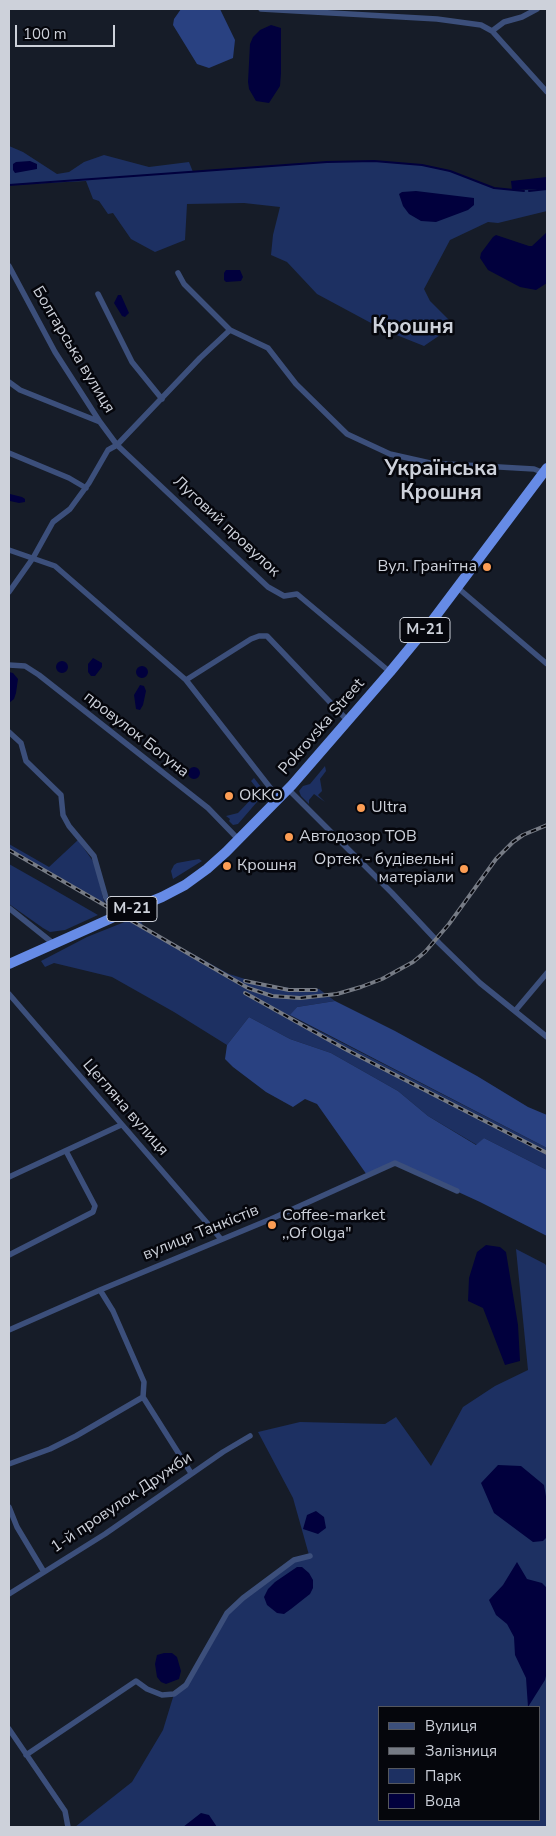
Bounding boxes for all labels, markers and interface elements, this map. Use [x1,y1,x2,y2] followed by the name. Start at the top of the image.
[18,15,118,47] scale bar
[23,24,67,44] text: 100 m
[28,283,118,417] street label: Болгарська вулиця
[372,315,454,341] district label: Крошня
[385,457,497,507] district label: Українська Крошня
[169,473,283,581] street label: Луговий провулок
[377,557,477,577] place label: Вул. Гранітна
[481,561,493,573] marker: Вул. Гранітна
[400,618,450,642] road number: М-21
[275,675,369,779] street label: Pokrovska Street
[80,688,192,782] street label: провулок Богуна
[239,786,283,806] place label: OKKO
[223,790,235,802] marker: OKKO
[371,798,407,818] place label: Ultra
[355,802,367,814] marker: Ultra
[299,827,417,847] place label: Автодозор ТОВ
[283,831,295,843] marker: Автодозор ТОВ
[314,850,454,888] place label: Ортек - будівельні матеріали
[237,856,297,876] place label: Крошня
[221,860,233,872] marker: Крошня
[458,863,470,875] marker: Ортек - будівельні матеріали
[107,896,157,922] road number: М-21
[78,1056,172,1160] street label: Цегляна вулиця
[140,1201,262,1265] street label: вулиця Танкістів
[282,1206,385,1244] place label: Coffee-market ,,Of Olga"
[266,1219,278,1231] marker: Coffee-market ,,Of Olga"
[48,1449,196,1557] street label: 1-й провулок Дружби
[378,1706,541,1821] legend
[425,1716,477,1736] text: Вулиця
[425,1741,497,1761] text: Залізниця
[425,1766,461,1786] text: Парк
[425,1791,461,1811] text: Вода

